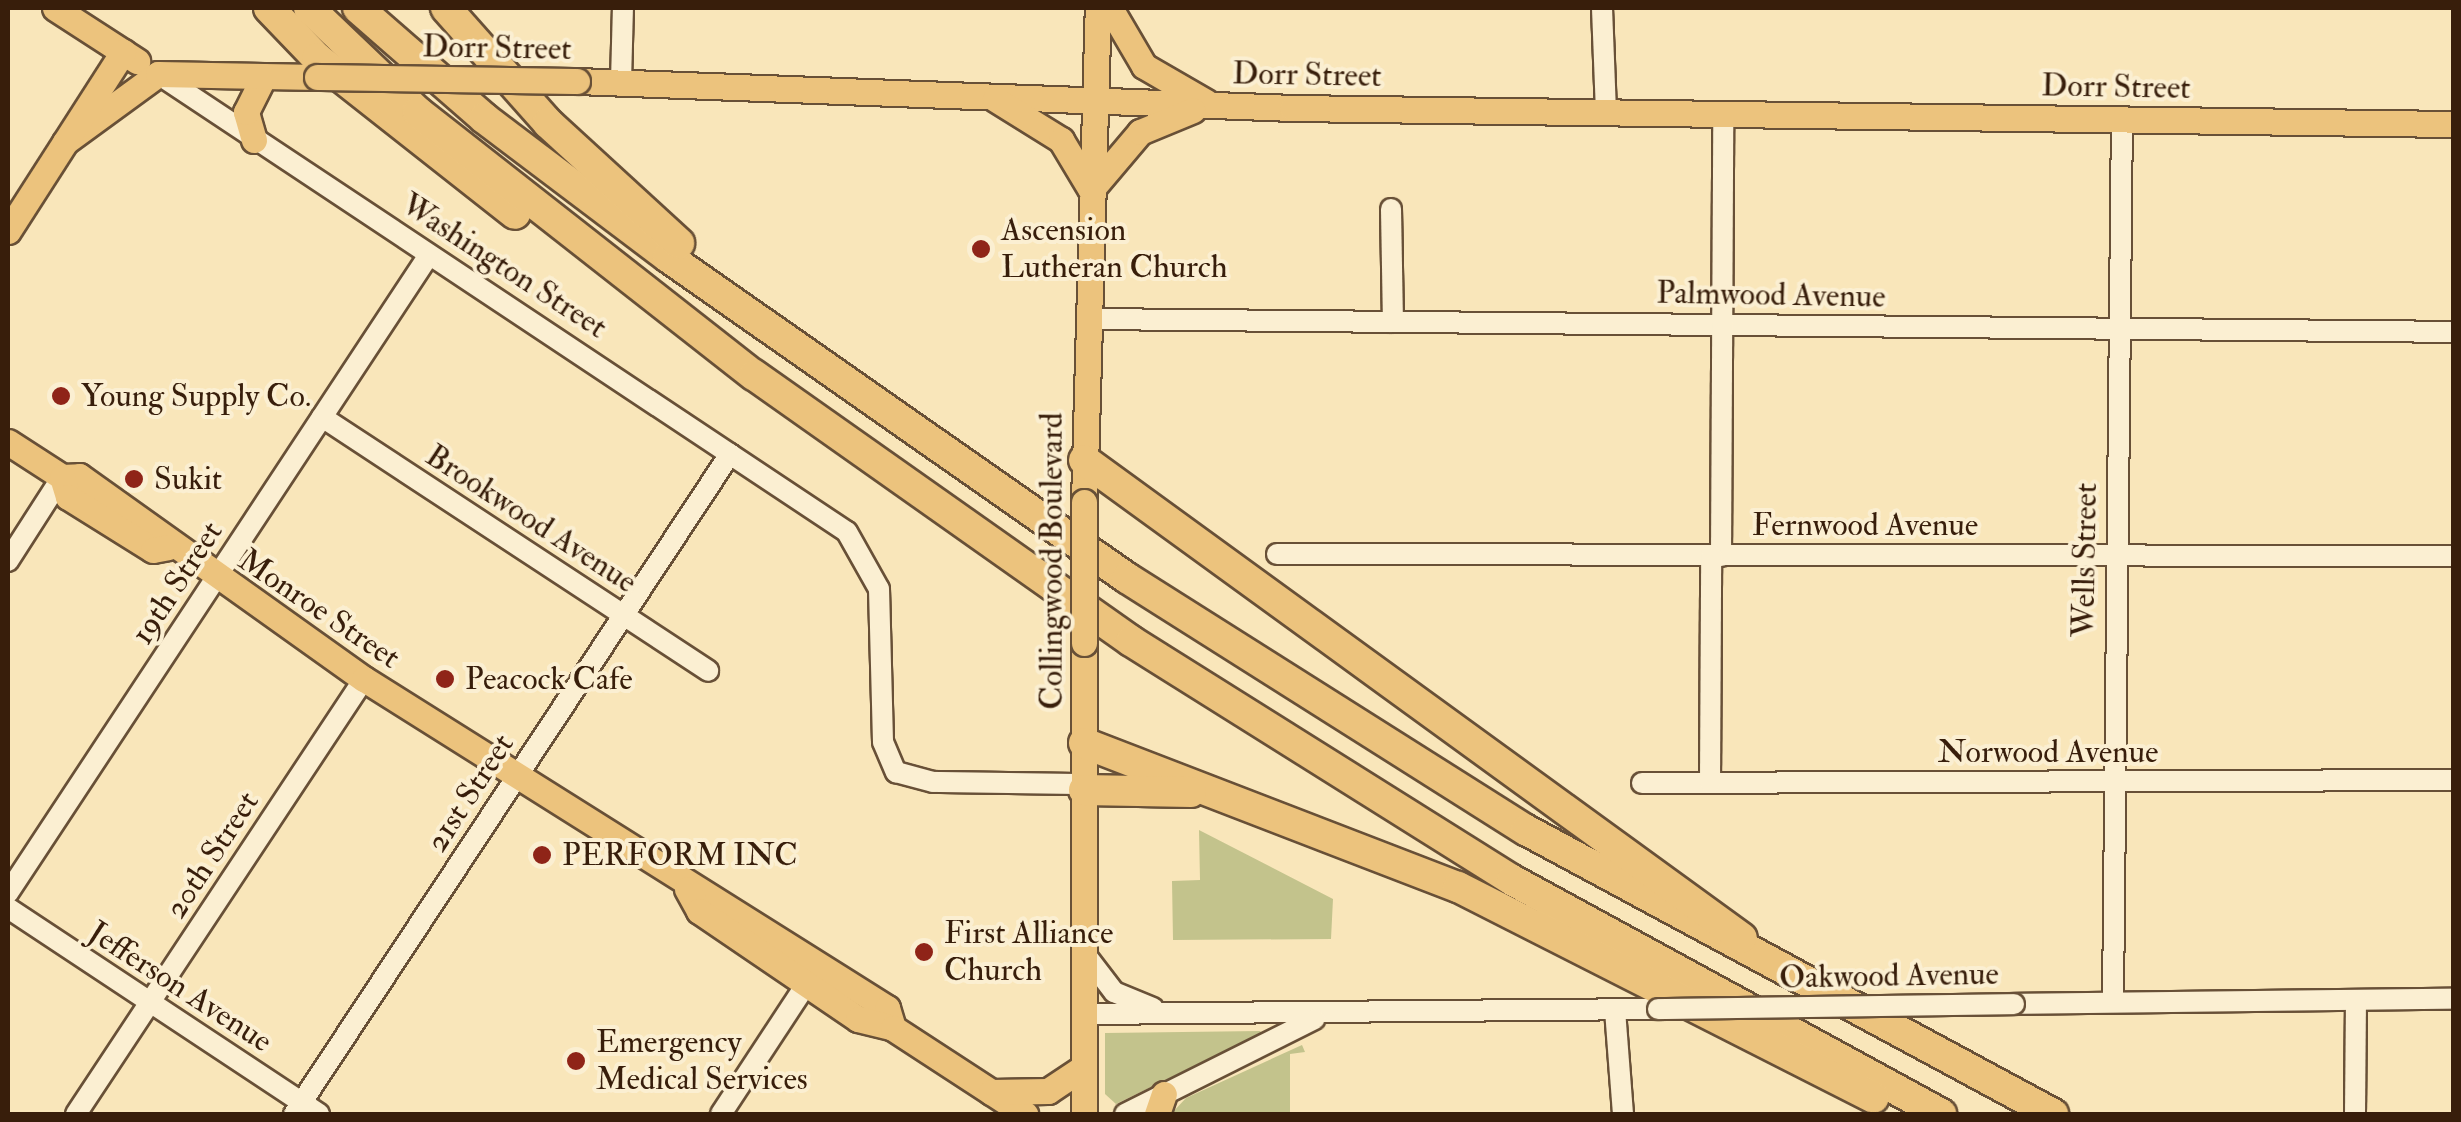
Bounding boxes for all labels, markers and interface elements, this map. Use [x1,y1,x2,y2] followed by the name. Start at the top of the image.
[422,28,572,68] street label: Dorr Street
[1232,55,1382,95] street label: Dorr Street
[2041,67,2191,107] street label: Dorr Street
[394,185,614,347] street label: Washington Street
[1001,212,1228,287] place label: Ascension Lutheran Church
[970,238,992,260] marker: Ascension Lutheran Church
[1656,274,1886,316] street label: Palmwood Avenue
[81,377,311,415] place label: Young Supply Co.
[50,385,72,407] marker: Young Supply Co.
[1033,412,1071,710] street label: Collingwood Boulevard
[418,437,644,601] street label: Brookwood Avenue
[154,460,222,498] place label: Sukit
[123,468,145,490] marker: Sukit
[2064,483,2106,637] street label: Wells Street
[1752,506,1978,544] street label: Fernwood Avenue
[123,514,231,652] street label: 19th Street
[231,541,407,677] street label: Monroe Street
[465,660,633,698] place label: Peacock Cafe
[434,668,456,690] marker: Peacock Cafe
[418,727,522,859] street label: 21st Street
[1938,733,2158,771] street label: Norwood Avenue
[157,784,267,926] street label: 20th Street
[562,836,798,874] place label: PERFORM INC
[531,844,553,866] marker: PERFORM INC
[81,913,279,1061] street label: Jefferson Avenue
[944,915,1113,990] place label: First Alliance Church
[913,941,935,963] marker: First Alliance Church
[1779,955,1999,997] street label: Oakwood Avenue
[596,1024,808,1099] place label: Emergency Medical Services
[565,1050,587,1072] marker: Emergency Medical Services

